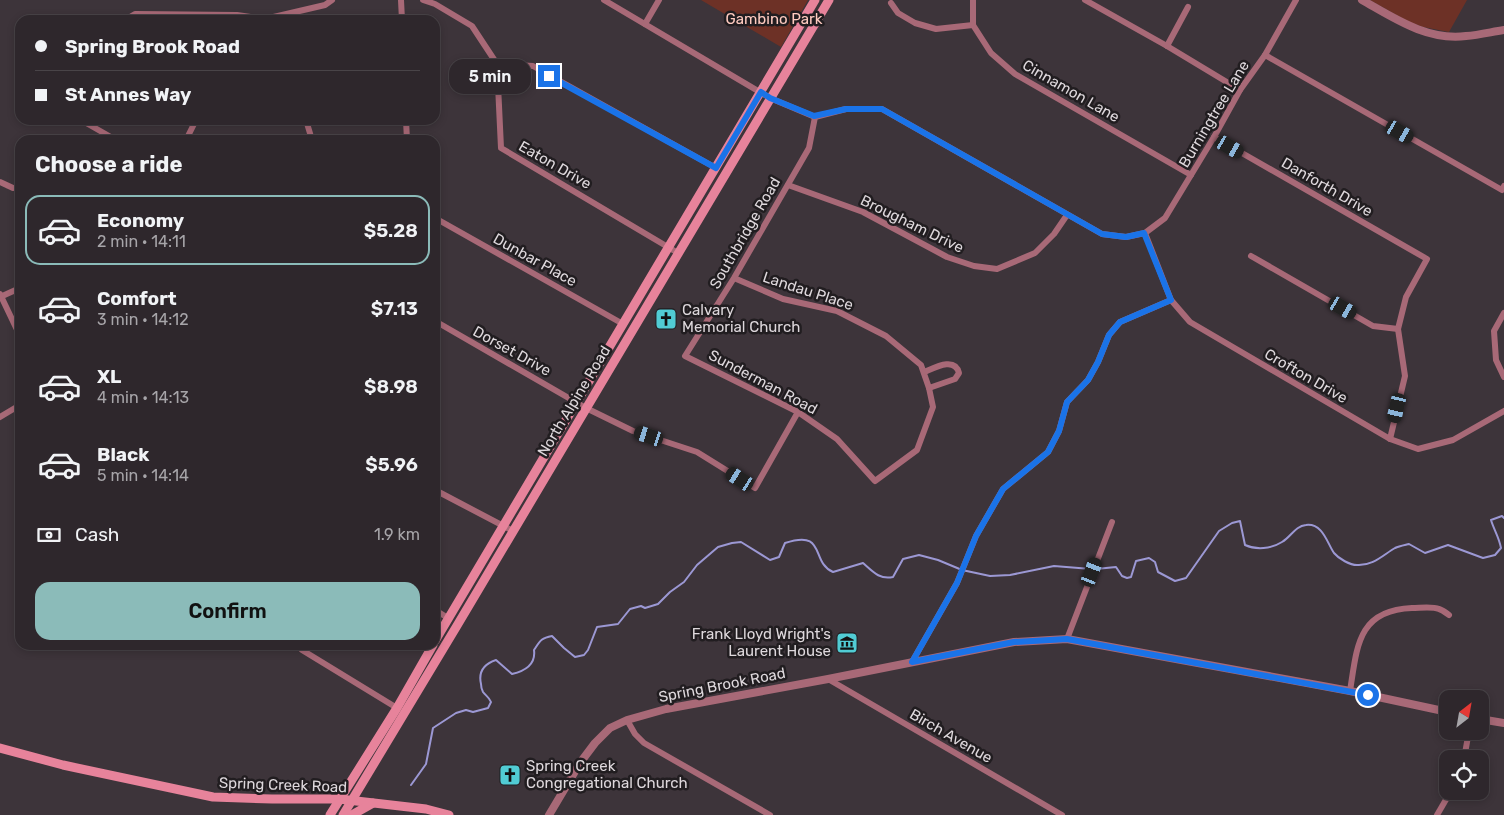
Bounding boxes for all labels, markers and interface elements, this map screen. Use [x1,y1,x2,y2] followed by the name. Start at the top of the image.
[726,10,823,28] park label: Gambino Park
[65,35,240,58] text: Spring Brook Road
[1019,56,1123,126] street label: Cinnamon Lane
[1175,57,1253,171] street label: Burningtree Lane
[449,58,532,94] callout: 5 min
[538,65,560,87] route end
[469,67,511,86] text: 5 min
[65,83,191,106] text: St Annes Way
[1383,118,1416,146] car
[1213,133,1246,161] car
[516,137,594,193] street label: Eaton Drive
[35,151,182,178] text: Choose a ride
[1278,154,1376,220] street label: Danforth Drive
[706,174,784,292] street label: Southbridge Road
[857,191,967,257] street label: Brougham Drive
[37,208,82,253] icon: car
[97,209,184,232] text: Economy
[364,219,418,242] text: $5.28
[490,230,580,290] street label: Dunbar Place
[97,232,186,251] text: 2 min · 14:11
[761,268,855,314] street label: Landau Place
[37,286,82,331] icon: car
[97,287,177,310] text: Comfort
[1326,294,1359,322] car
[371,297,418,320] text: $7.13
[682,301,800,336] place label: Calvary Memorial Church
[654,307,678,331] church icon: Calvary Memorial Church
[97,310,189,329] text: 3 min · 14:12
[470,322,554,380] street label: Dorset Drive
[534,342,614,460] street label: North Alpine Road
[1261,345,1351,407] street label: Crofton Drive
[706,346,820,418] street label: Sunderman Road
[37,364,82,409] icon: car
[97,365,121,388] text: XL
[364,375,418,398] text: $8.98
[97,388,189,407] text: 4 min · 14:13
[1386,392,1407,424] car
[632,424,665,448] car
[37,442,82,487] icon: car
[97,443,149,466] text: Black
[365,453,418,476] text: $5.96
[723,465,756,493] car
[97,466,189,485] text: 5 min · 14:14
[35,521,63,549] icon: cash
[75,523,119,546] text: Cash
[374,525,420,544] text: 1.9 km
[1079,555,1104,589] car
[35,582,420,640] button: Confirm
[692,625,831,660] place label: Frank Lloyd Wright's Laurent House
[835,631,859,655] museum icon: Frank Lloyd Wright's Laurent House
[657,664,787,706] street label: Spring Brook Road
[1357,684,1379,706] route start
[1439,690,1489,740] north arrow
[1439,690,1489,800] map controls
[906,705,996,767] street label: Birch Avenue
[1439,750,1489,800] button: locate
[526,757,688,792] place label: Spring Creek Congregational Church
[498,763,522,787] church icon: Spring Creek Congregational Church
[218,774,348,796] street label: Spring Creek Road

